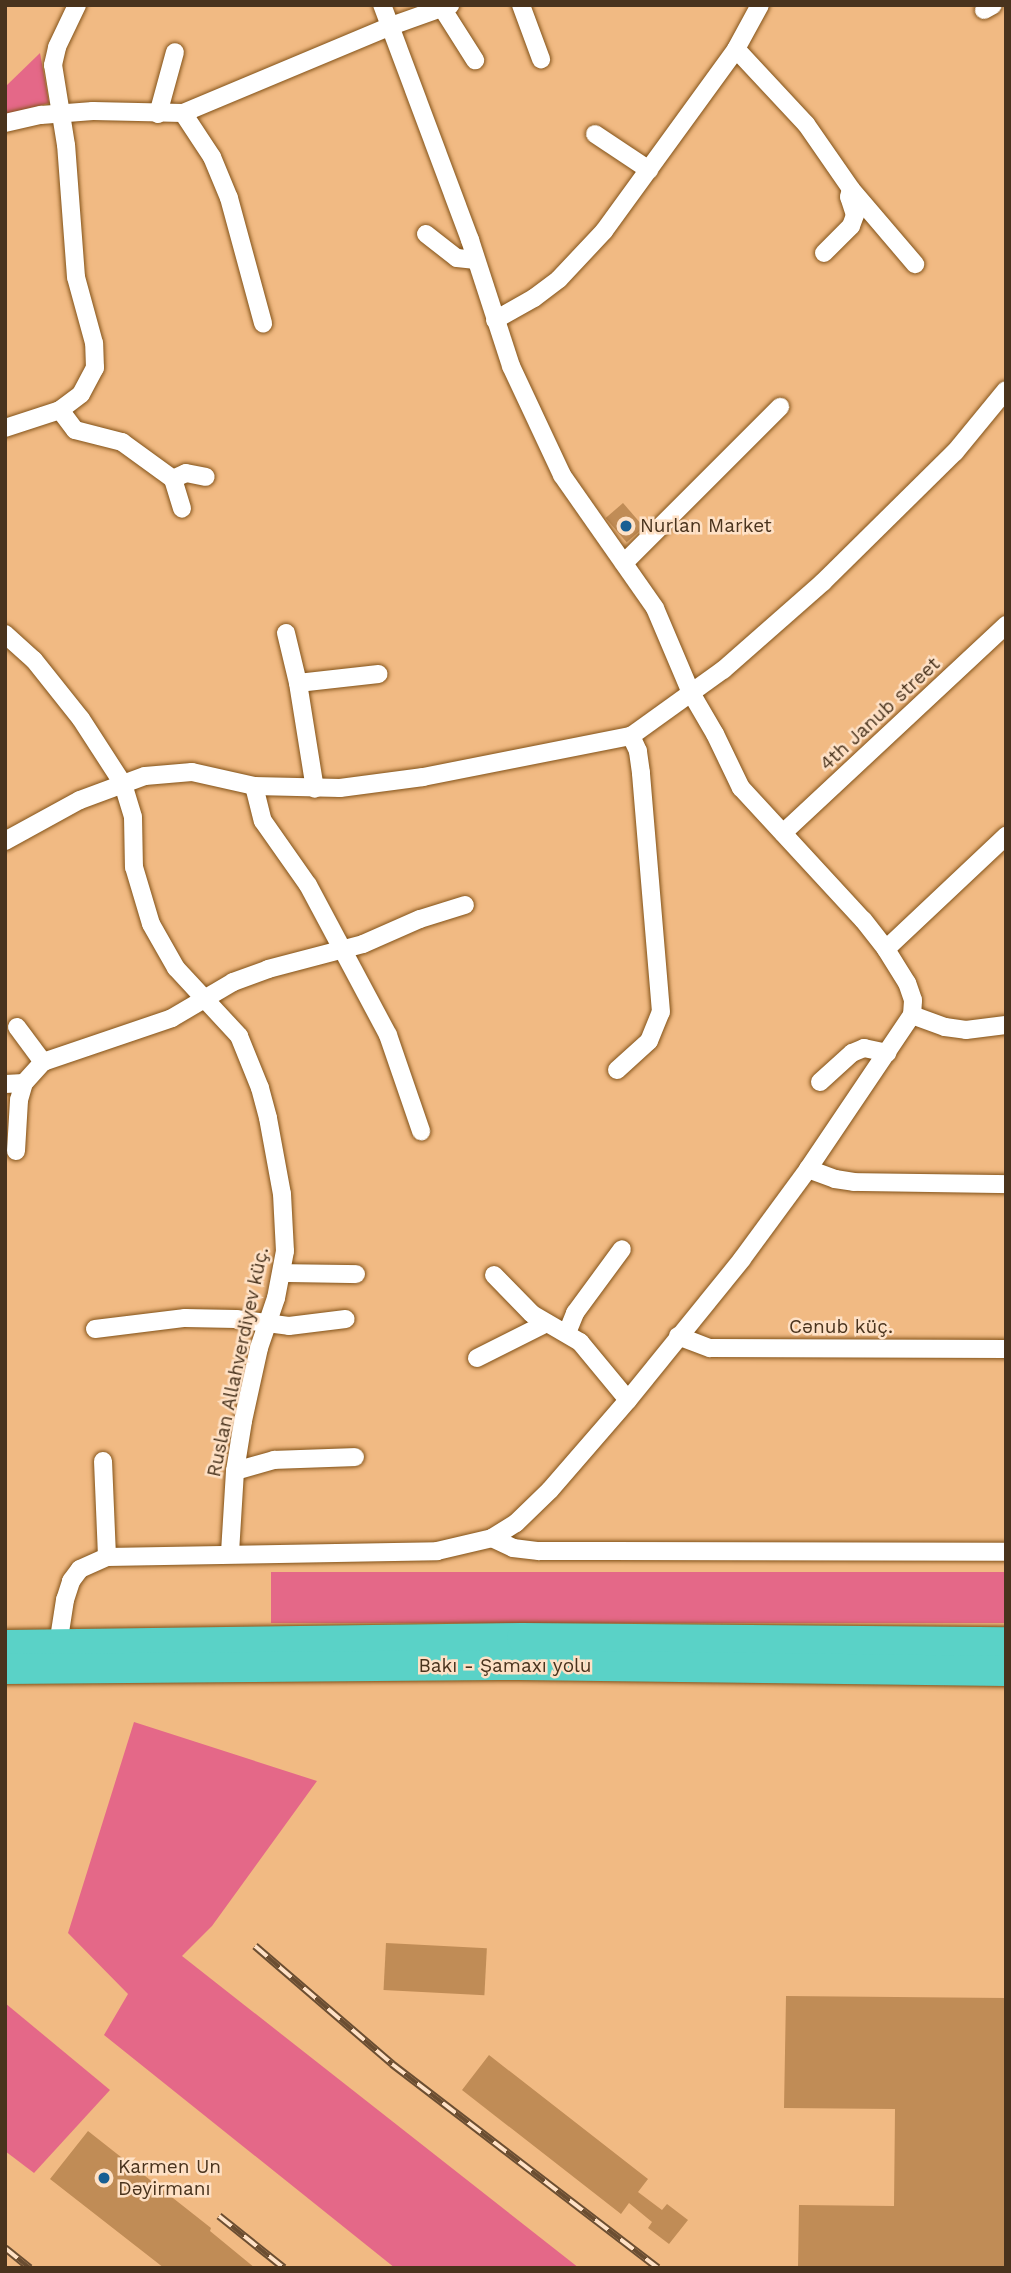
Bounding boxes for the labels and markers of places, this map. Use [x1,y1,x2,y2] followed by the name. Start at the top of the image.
[640,515,772,537] place label: Nurlan Market
[618,518,634,534] marker: Nurlan Market
[118,2156,221,2200] place label: Karmen Un Dəyirmanı
[96,2170,112,2186] marker: Karmen Un Dəyirmanı

